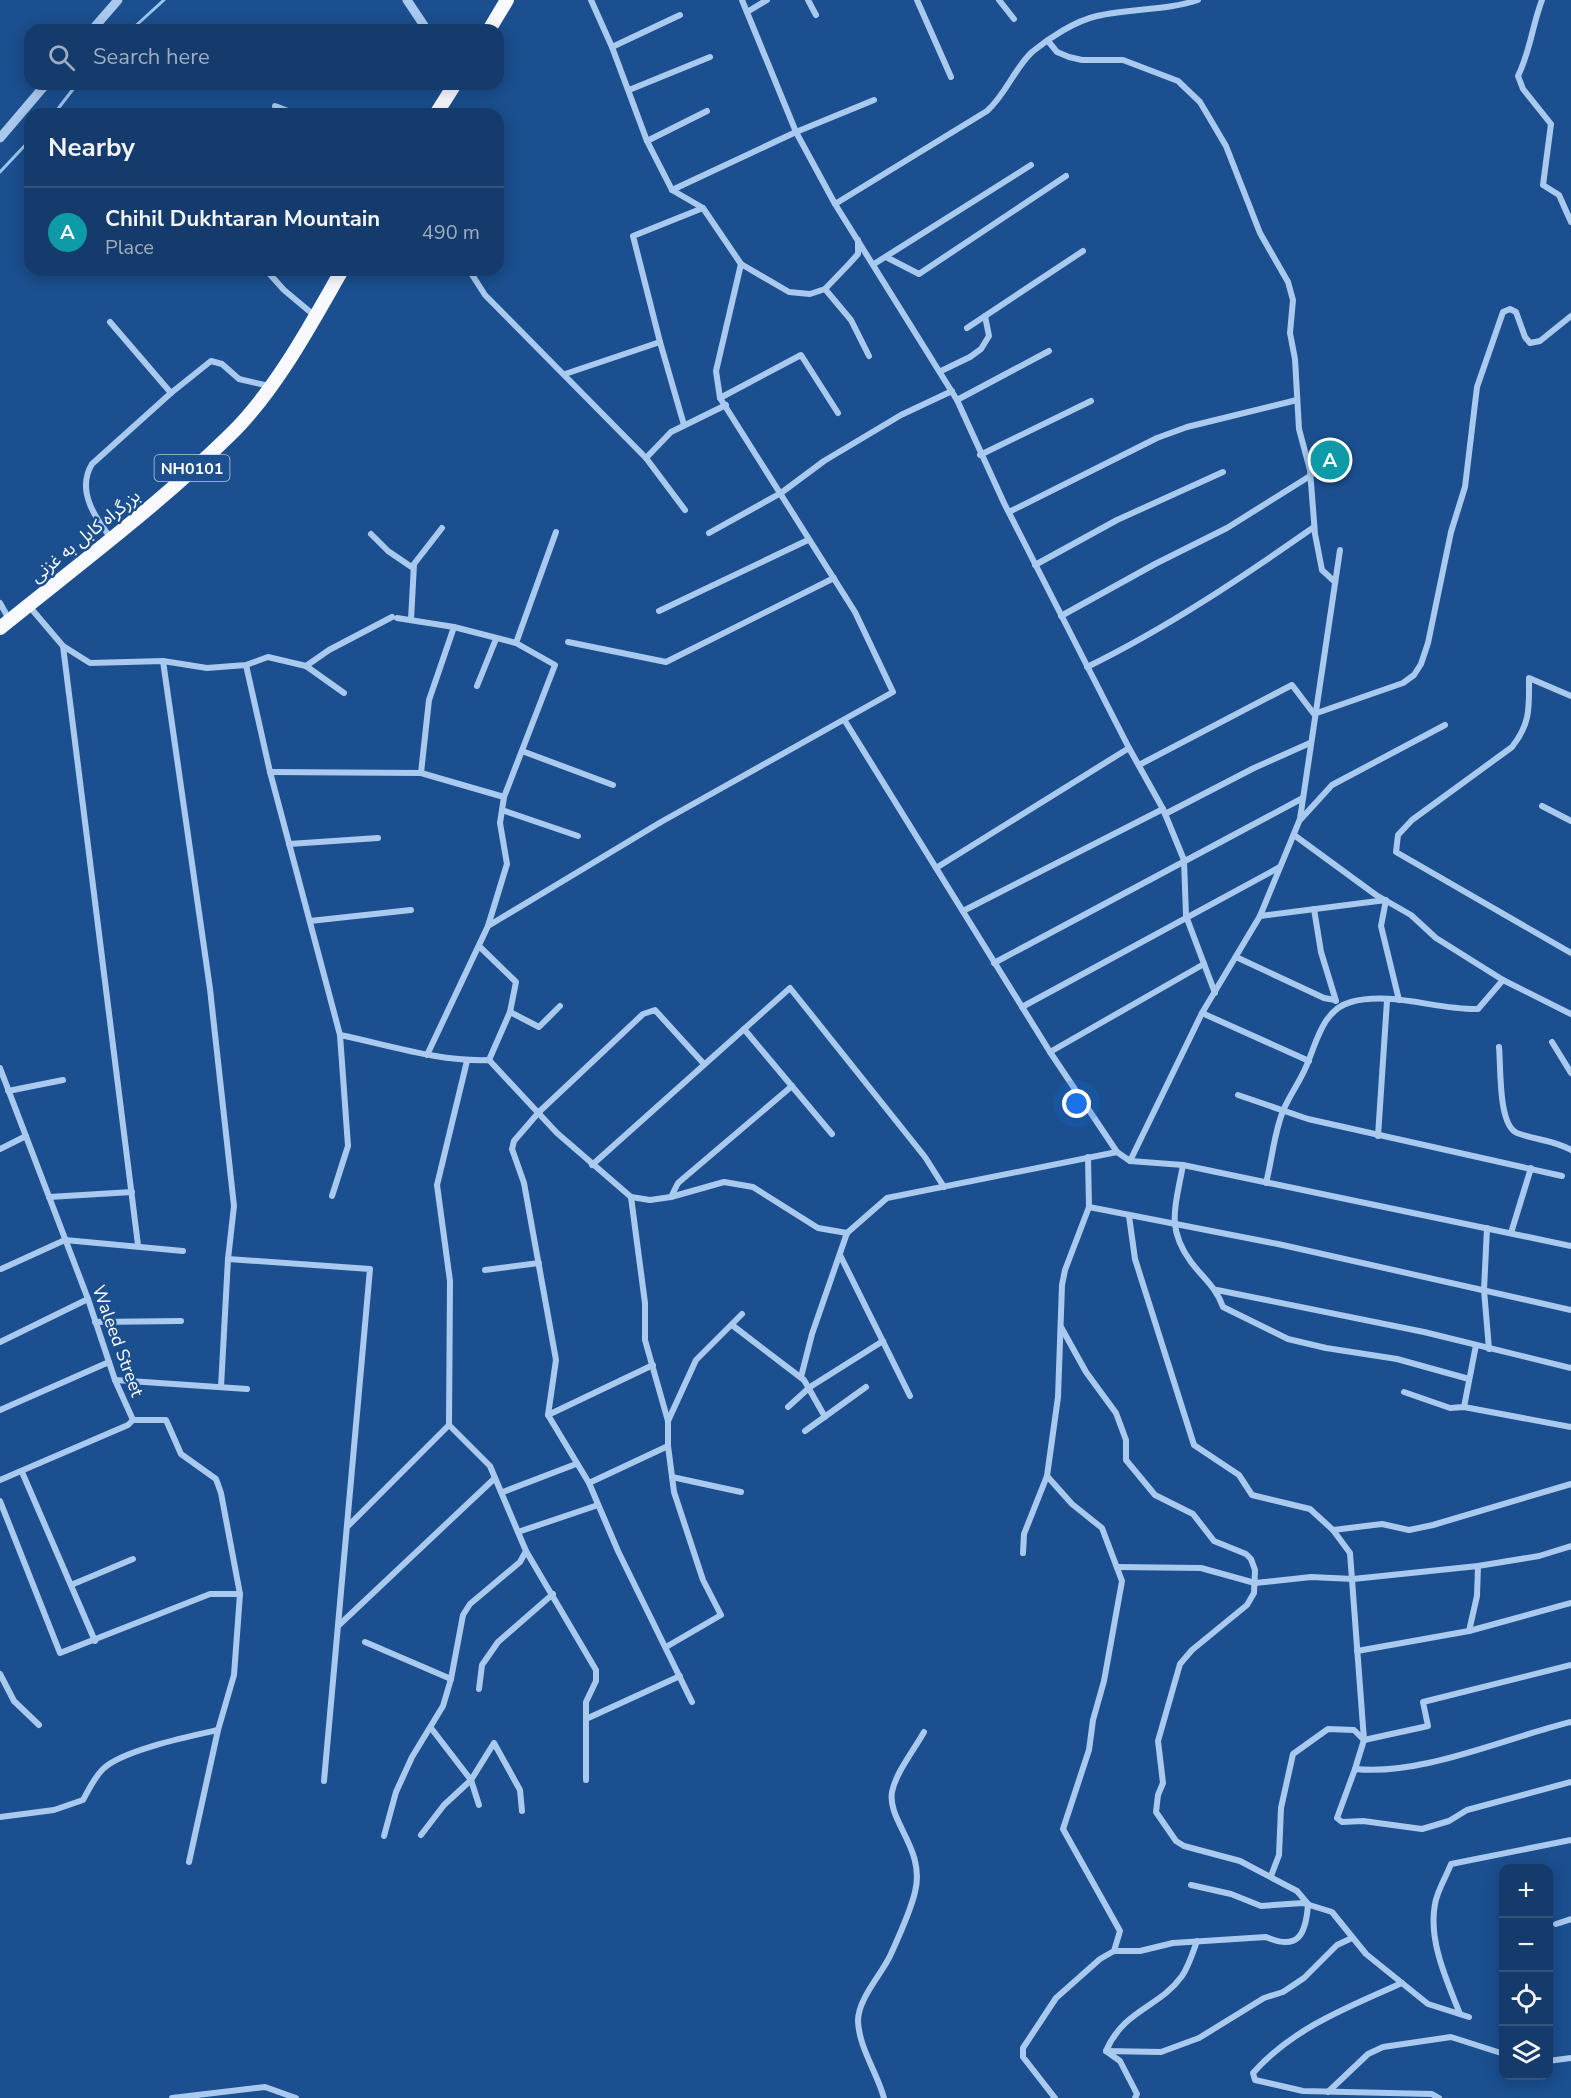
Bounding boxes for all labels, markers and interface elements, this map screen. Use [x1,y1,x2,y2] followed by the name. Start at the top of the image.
[24,24,504,90] search box
[45,41,78,74] icon: search
[93,42,210,72] text: Search here
[48,130,135,165] text: Nearby
[105,204,380,234] text: Chihil Dukhtaran Mountain
[60,219,75,246] text: A
[422,219,480,246] text: 490 m
[105,234,154,261] text: Place
[1310,438,1350,482] pin: A
[154,455,230,481] road number: NH0101
[25,484,145,588] street label: بزرگراه کابل به غزنی
[1062,1089,1091,1118] your location
[87,1282,150,1401] street label: Waleed Street
[1499,1864,1553,2080] map controls
[1499,1864,1553,1918] button: +
[1499,1918,1553,1972] button: −
[1499,1972,1553,2026] button: locate
[1499,2026,1553,2080] button: layers

